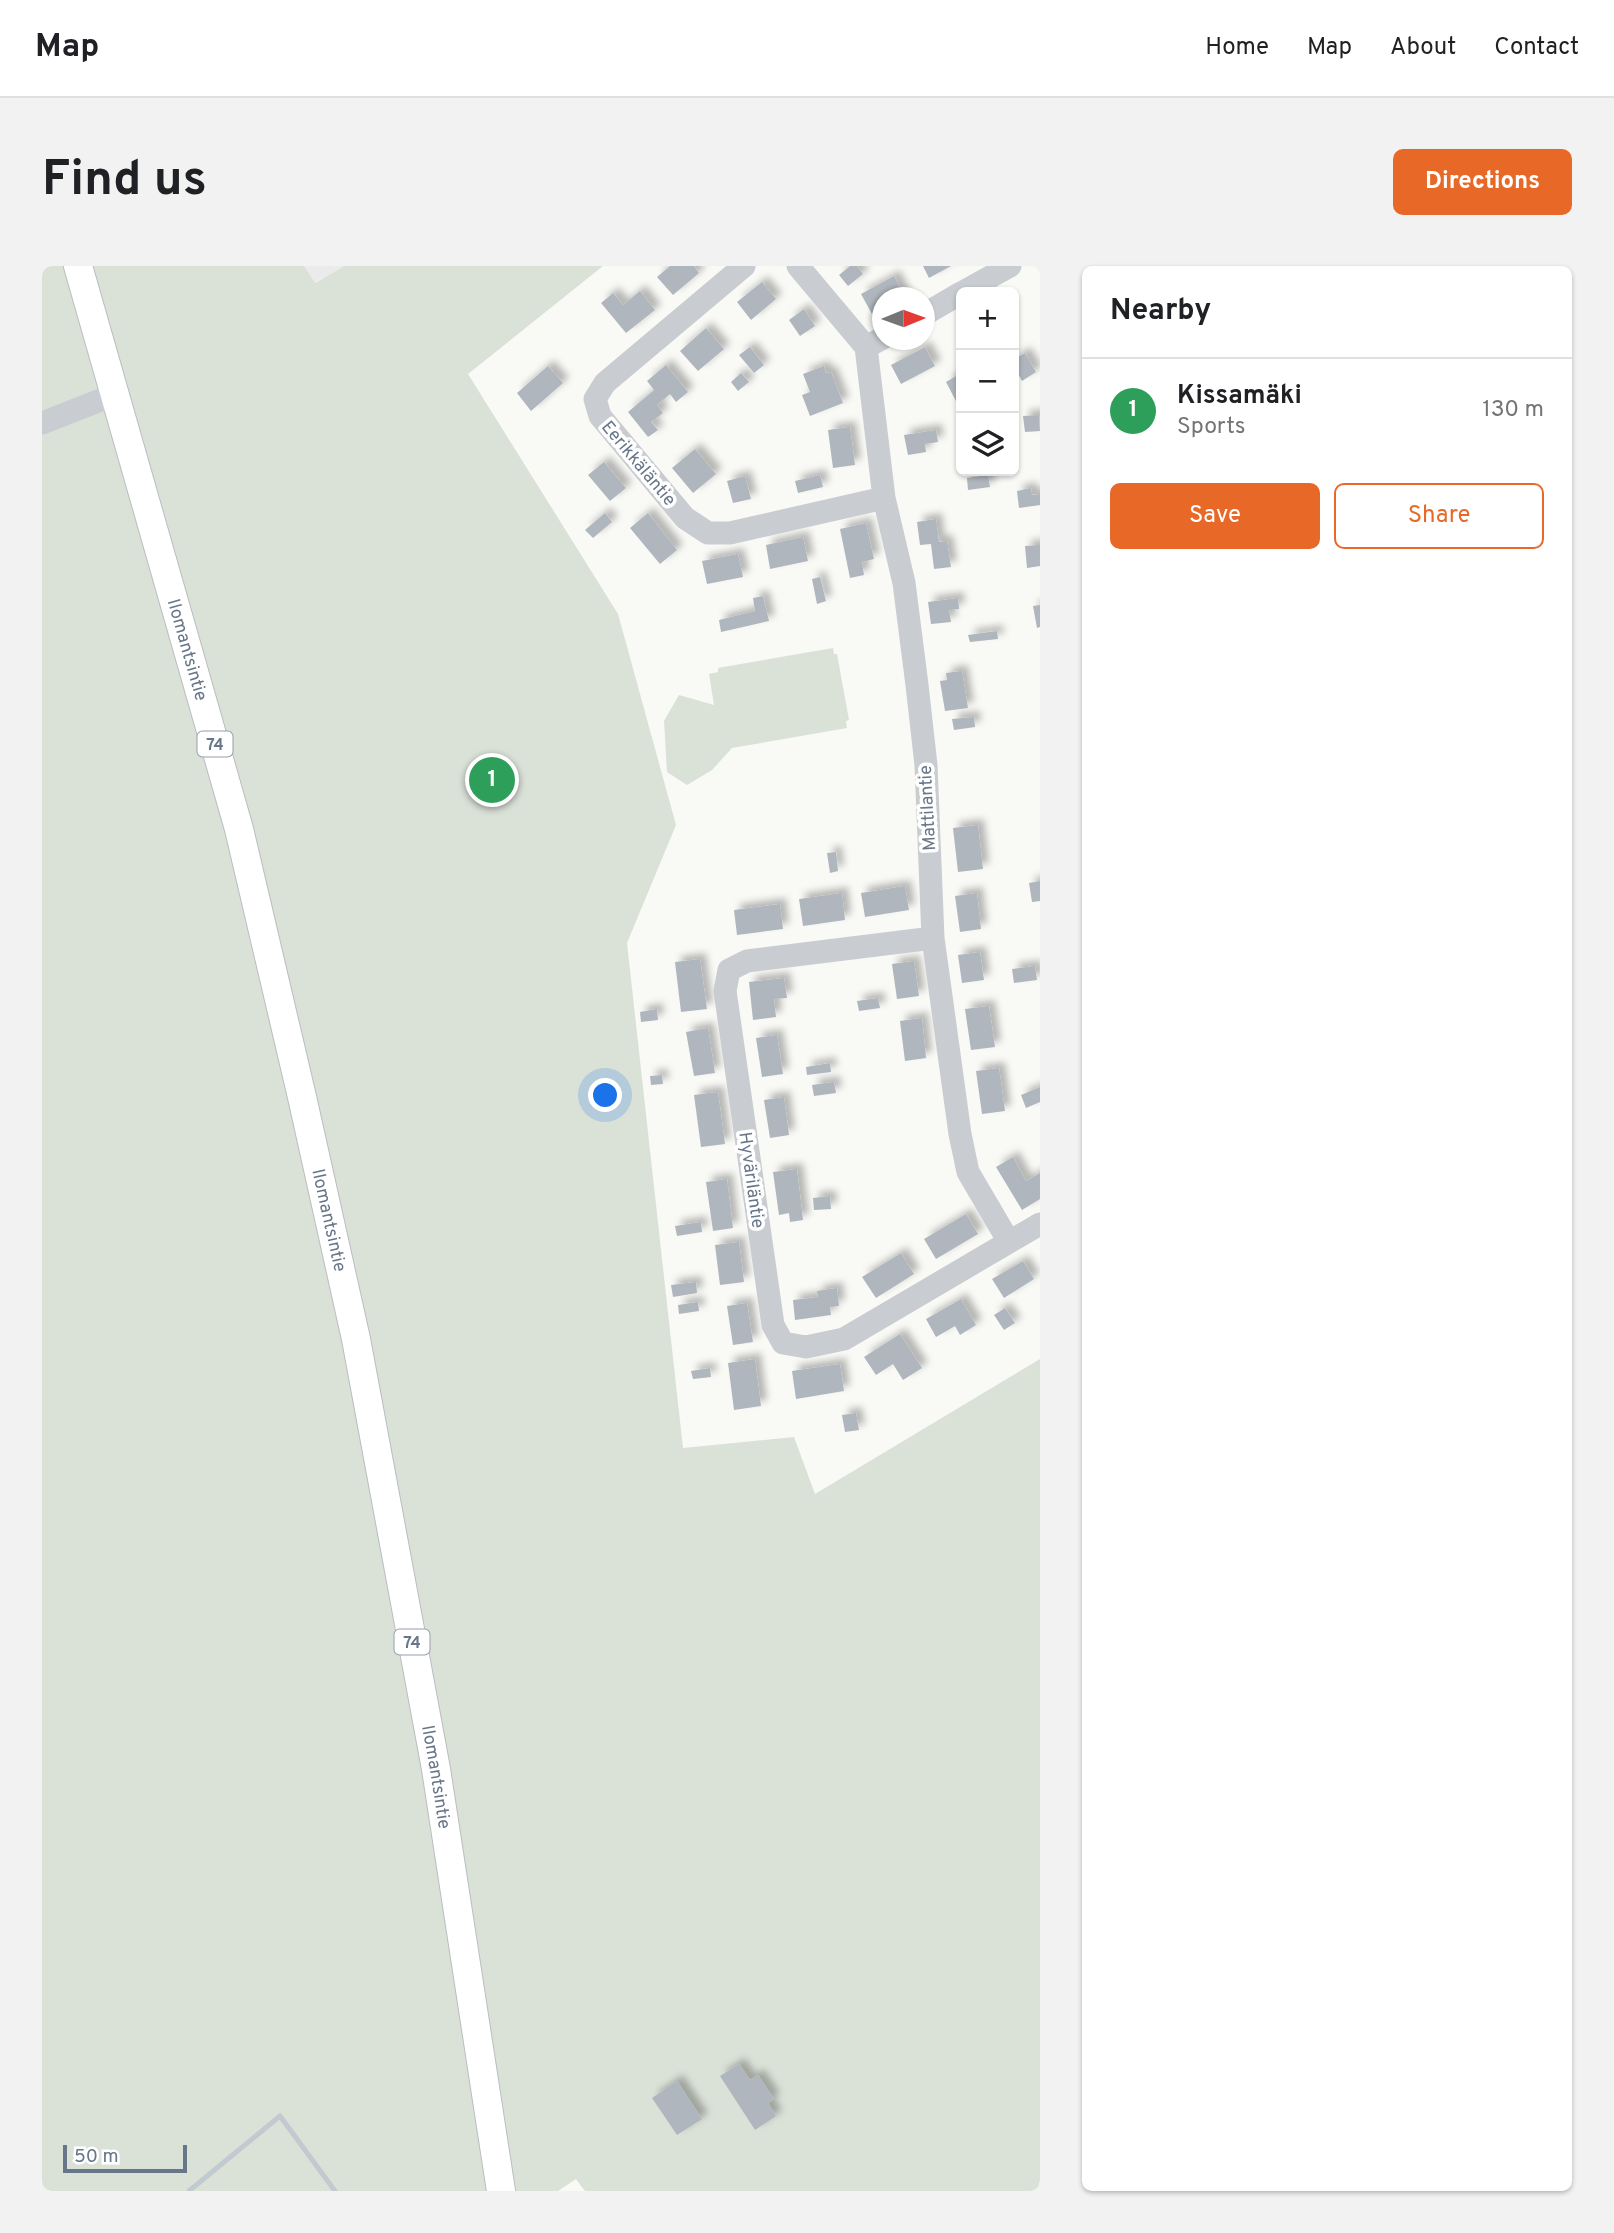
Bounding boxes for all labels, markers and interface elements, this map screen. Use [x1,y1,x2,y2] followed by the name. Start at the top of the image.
[35,27,99,69] text: Map
[1205,33,1269,63] text: Home
[1307,33,1352,63] text: Map
[1390,33,1456,63] text: About
[1494,33,1579,63] text: Contact
[1393,149,1572,215] button: Directions
[42,151,207,213] text: Find us
[872,287,935,350] north arrow
[956,287,1019,476] map controls
[956,287,1019,350] button: +
[1110,293,1211,330] text: Nearby
[956,350,1019,413] button: −
[1177,380,1302,413] text: Kissamäki
[1128,396,1138,425] text: 1
[1482,396,1544,425] text: 130 m
[956,413,1019,476] button: layers
[1177,413,1245,442] text: Sports
[595,417,680,511] street label: Eerikkäläntie
[1110,483,1320,549] button: Save
[1334,483,1544,549] button: Share
[161,596,212,704] street label: Ilomantsintie
[198,732,232,757] road number: 74
[469,754,515,806] pin: 1
[915,765,942,851] street label: Mattilantie
[588,1078,622,1112] your location
[732,1130,769,1230] street label: Hyväriläntie
[305,1167,351,1274] street label: Ilomantsintie
[394,1630,430,1654] road number: 74
[415,1723,455,1831] street label: Ilomantsintie
[63,2142,187,2174] scale bar
[74,2145,119,2169] text: 50 m

